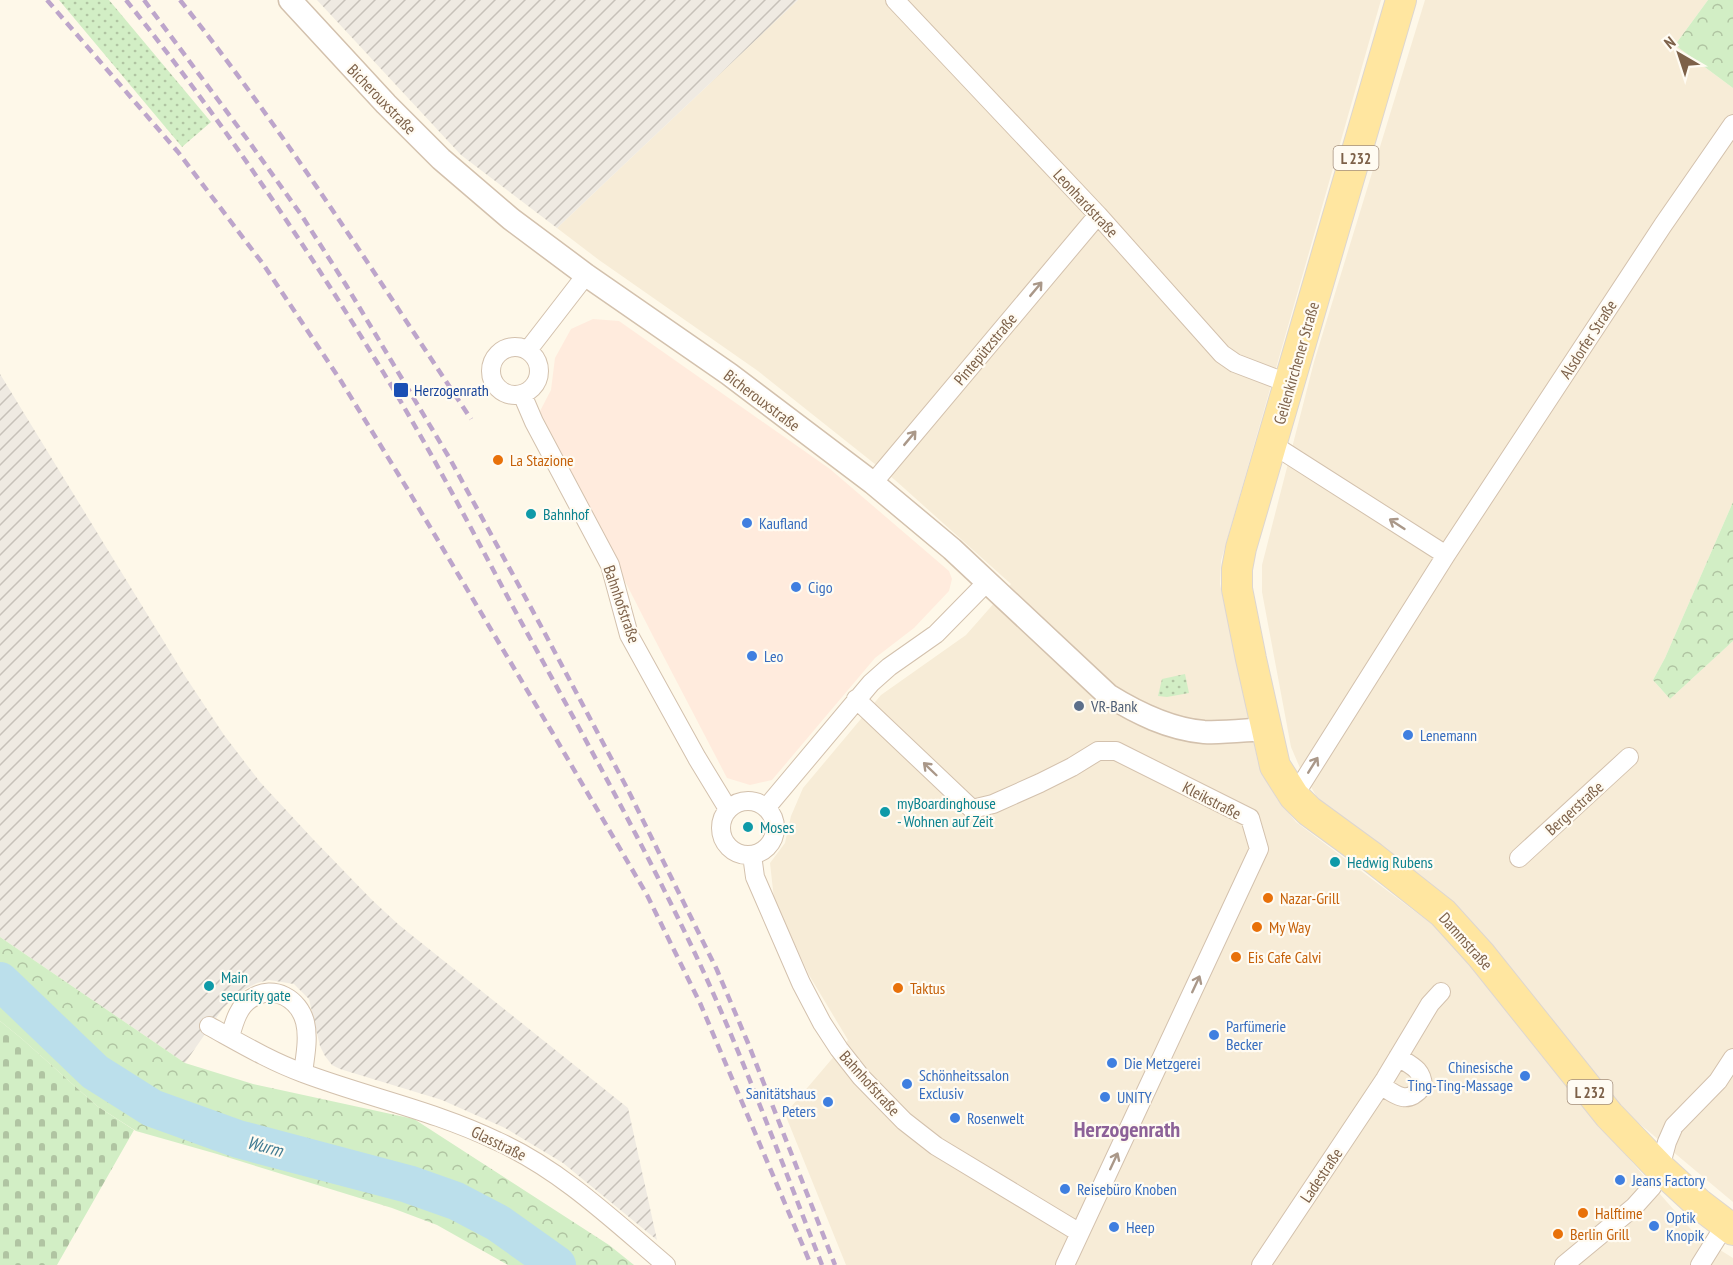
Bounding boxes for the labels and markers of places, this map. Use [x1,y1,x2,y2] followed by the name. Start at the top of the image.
[414,380,489,400] place label: Herzogenrath
[392,381,410,399] marker: Herzogenrath
[510,450,574,470] place label: La Stazione
[491,453,505,467] marker: La Stazione
[543,504,590,524] place label: Bahnhof
[524,507,538,521] marker: Bahnhof
[759,513,808,533] place label: Kaufland
[740,516,754,530] marker: Kaufland
[808,577,833,597] place label: Cigo
[789,580,803,594] marker: Cigo
[764,646,783,666] place label: Leo
[745,649,759,663] marker: Leo
[1090,696,1138,716] place label: VR-Bank
[1072,699,1086,713] marker: VR-Bank
[1420,725,1477,745] place label: Lenemann
[1401,728,1415,742] marker: Lenemann
[897,793,996,831] place label: myBoardinghouse - Wohnen auf Zeit
[878,805,892,819] marker: myBoardinghouse - Wohnen auf Zeit
[760,817,795,837] place label: Moses
[741,820,755,834] marker: Moses
[1347,852,1433,872] place label: Hedwig Rubens
[1328,855,1342,869] marker: Hedwig Rubens
[1280,888,1340,908] place label: Nazar-Grill
[1261,891,1275,905] marker: Nazar-Grill
[1269,917,1311,937] place label: My Way
[1250,920,1264,934] marker: My Way
[1248,947,1322,967] place label: Eis Cafe Calvi
[1229,950,1243,964] marker: Eis Cafe Calvi
[221,967,291,1005] place label: Main security gate
[910,978,945,998] place label: Taktus
[202,979,216,993] marker: Main security gate
[891,981,905,995] marker: Taktus
[1226,1016,1286,1054] place label: Parfümerie Becker
[1207,1028,1221,1042] marker: Parfümerie Becker
[1124,1053,1201,1073] place label: Die Metzgerei
[1105,1056,1119,1070] marker: Die Metzgerei
[1408,1057,1513,1095] place label: Chinesische Ting-Ting-Massage
[919,1065,1009,1103] place label: Schönheitssalon Exclusiv
[1518,1069,1532,1083] marker: Chinesische Ting-Ting-Massage
[900,1077,914,1091] marker: Schönheitssalon Exclusiv
[746,1083,816,1121] place label: Sanitätshaus Peters
[1117,1087,1153,1107] place label: UNITY
[1098,1090,1112,1104] marker: UNITY
[821,1095,835,1109] marker: Sanitätshaus Peters
[967,1108,1025,1128] place label: Rosenwelt
[948,1111,962,1125] marker: Rosenwelt
[1631,1170,1705,1190] place label: Jeans Factory
[1613,1173,1627,1187] marker: Jeans Factory
[1077,1179,1177,1199] place label: Reisebüro Knoben
[1058,1182,1072,1196] marker: Reisebüro Knoben
[1595,1203,1643,1223] place label: Halftime
[1576,1206,1590,1220] marker: Halftime
[1666,1207,1705,1245] place label: Optik Knopik
[1126,1217,1155,1237] place label: Heep
[1647,1219,1661,1233] marker: Optik Knopik
[1107,1220,1121,1234] marker: Heep
[1570,1224,1630,1244] place label: Berlin Grill
[1551,1227,1565,1241] marker: Berlin Grill

